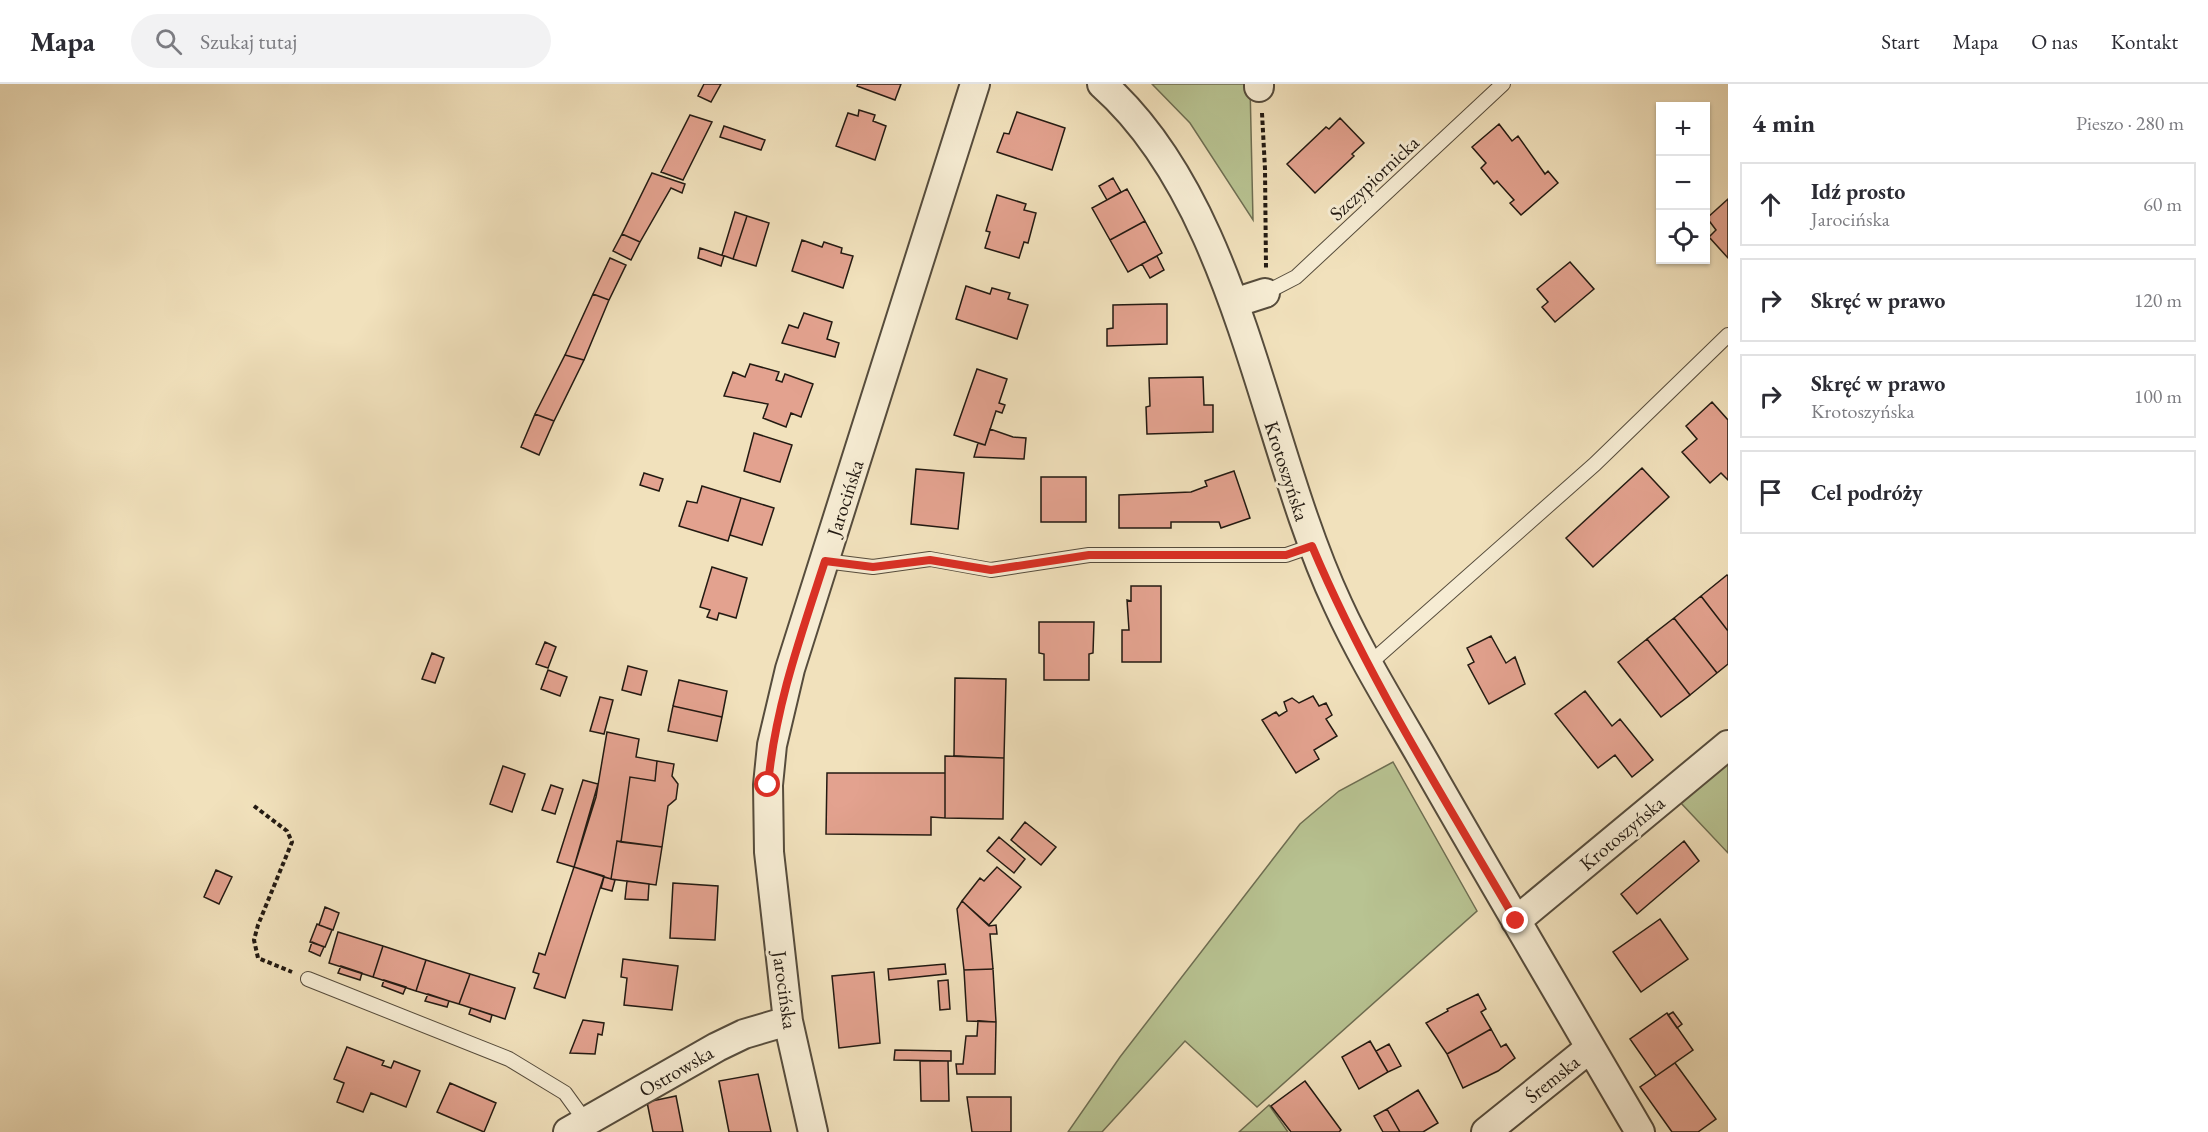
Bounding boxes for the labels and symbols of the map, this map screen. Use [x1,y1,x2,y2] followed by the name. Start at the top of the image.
[1324,130,1424,226] street label: Szczypiornicka
[1259,418,1315,524] street label: Krotoszyńska
[820,457,870,541] street label: Jarocińska
[754,771,780,797] route start
[1574,790,1670,876] street label: Krotoszyńska
[1502,907,1528,933] route end
[766,947,803,1031] street label: Jarocińska
[634,1039,718,1103] street label: Ostrowska
[1519,1049,1585,1109] street label: Śremska

